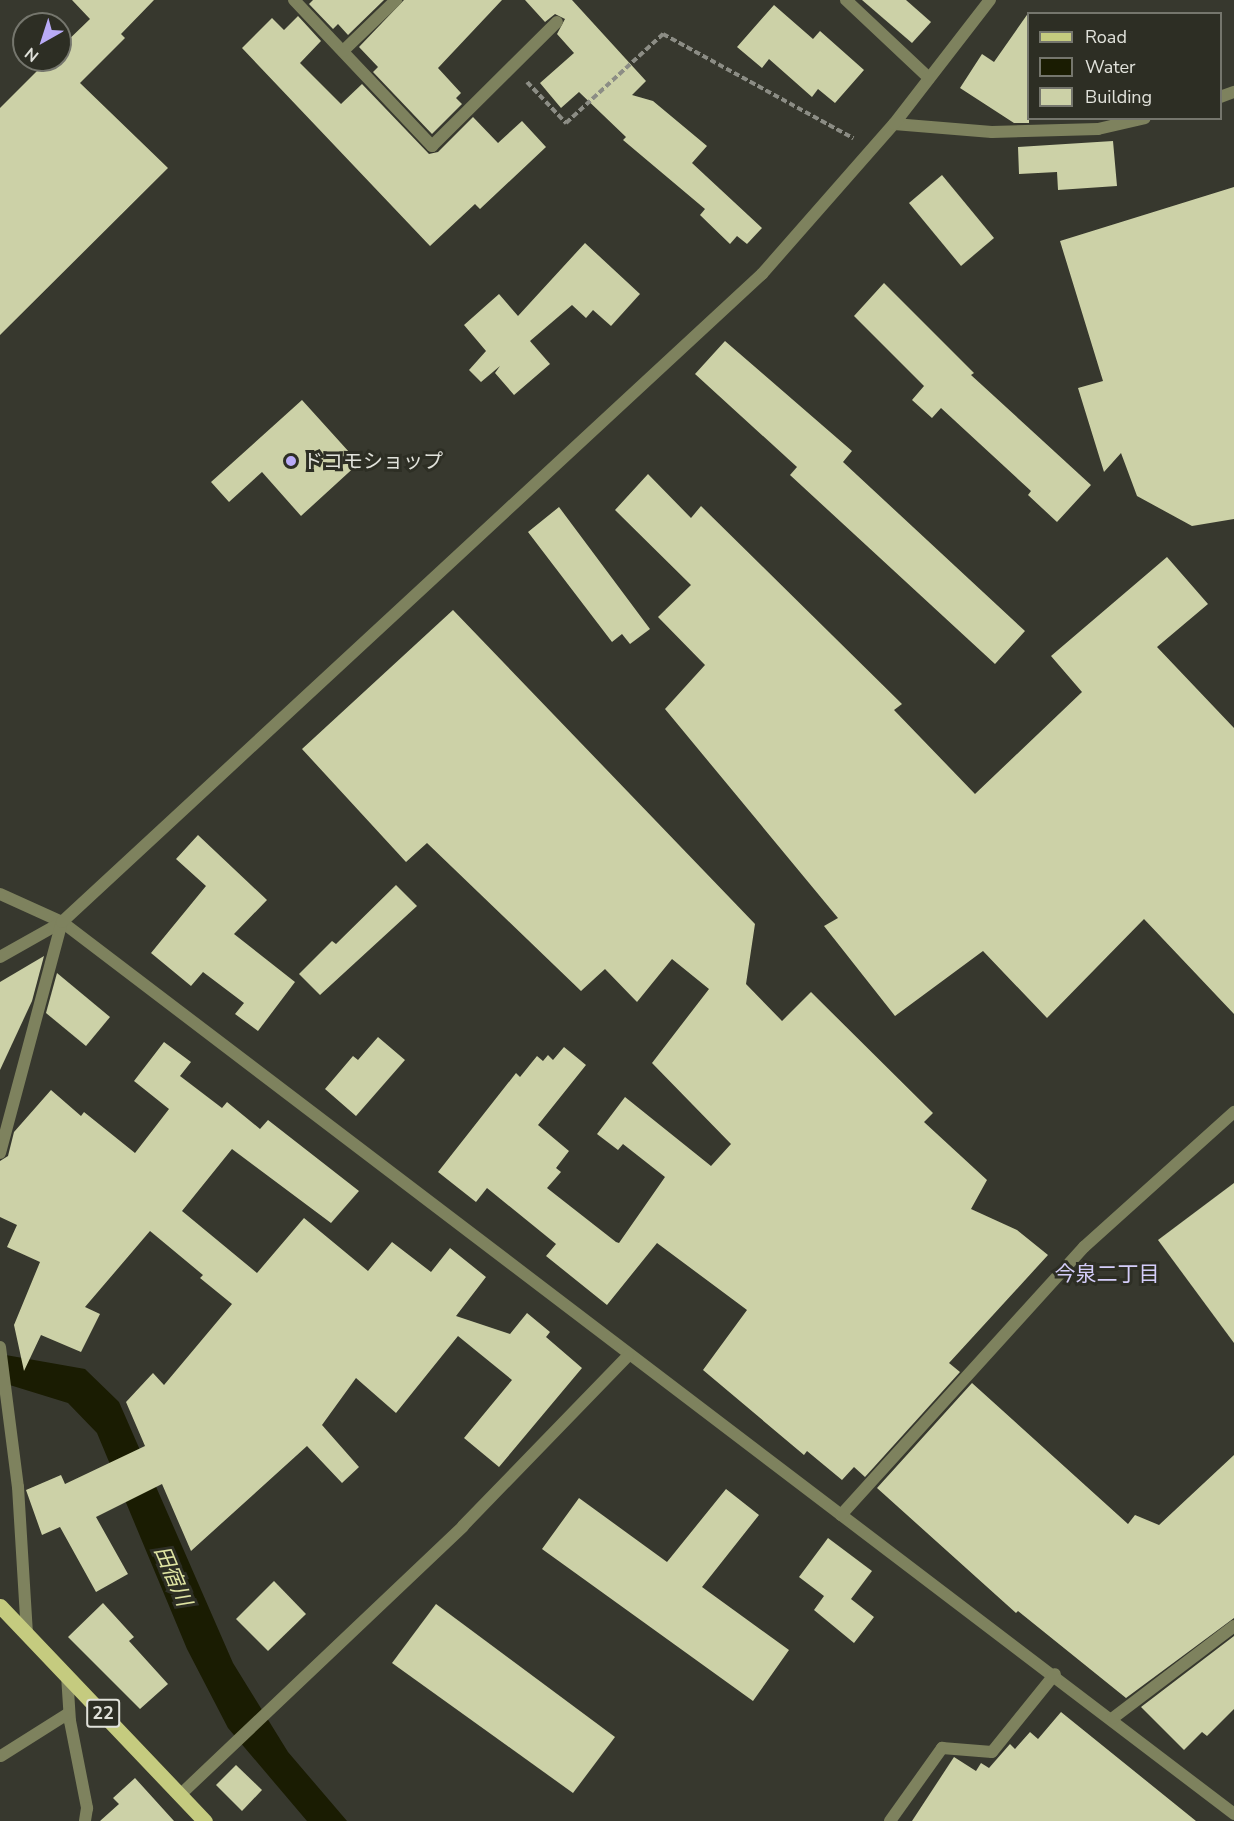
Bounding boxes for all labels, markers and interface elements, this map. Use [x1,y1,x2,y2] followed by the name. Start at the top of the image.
[12,12,72,72] north arrow
[1027,12,1222,120] legend
[1085,25,1127,49] text: Road
[20,42,44,67] text: N
[1085,55,1136,79] text: Water
[1085,85,1152,109] text: Building
[303,449,443,473] place label: ドコモショップ
[284,454,298,468] marker: ドコモショップ
[1055,1261,1159,1287] district label: 今泉二丁目
[149,1542,197,1610] water label: 田宿川
[85,1698,121,1728] road number: 22

